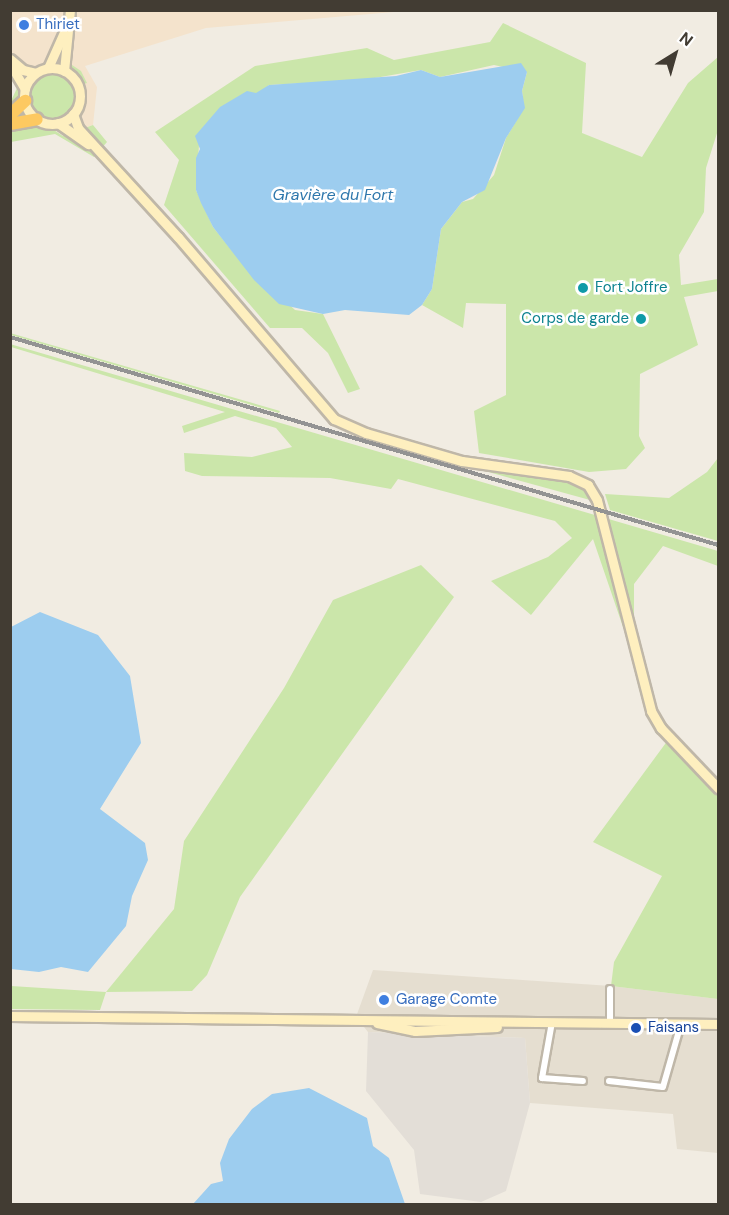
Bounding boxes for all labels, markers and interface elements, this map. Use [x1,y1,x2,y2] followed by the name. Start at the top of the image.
[36,16,80,34] place label: Thiriet
[17,18,31,32] marker: Thiriet
[645,24,705,84] north arrow
[675,27,697,51] text: N
[273,185,393,205] water label: Gravière du Fort
[595,279,667,297] place label: Fort Joffre
[576,281,590,295] marker: Fort Joffre
[521,310,629,328] place label: Corps de garde
[634,312,648,326] marker: Corps de garde
[396,991,497,1009] place label: Garage Comte
[377,993,391,1007] marker: Garage Comte
[648,1019,699,1037] place label: Faisans
[629,1021,643,1035] marker: Faisans

